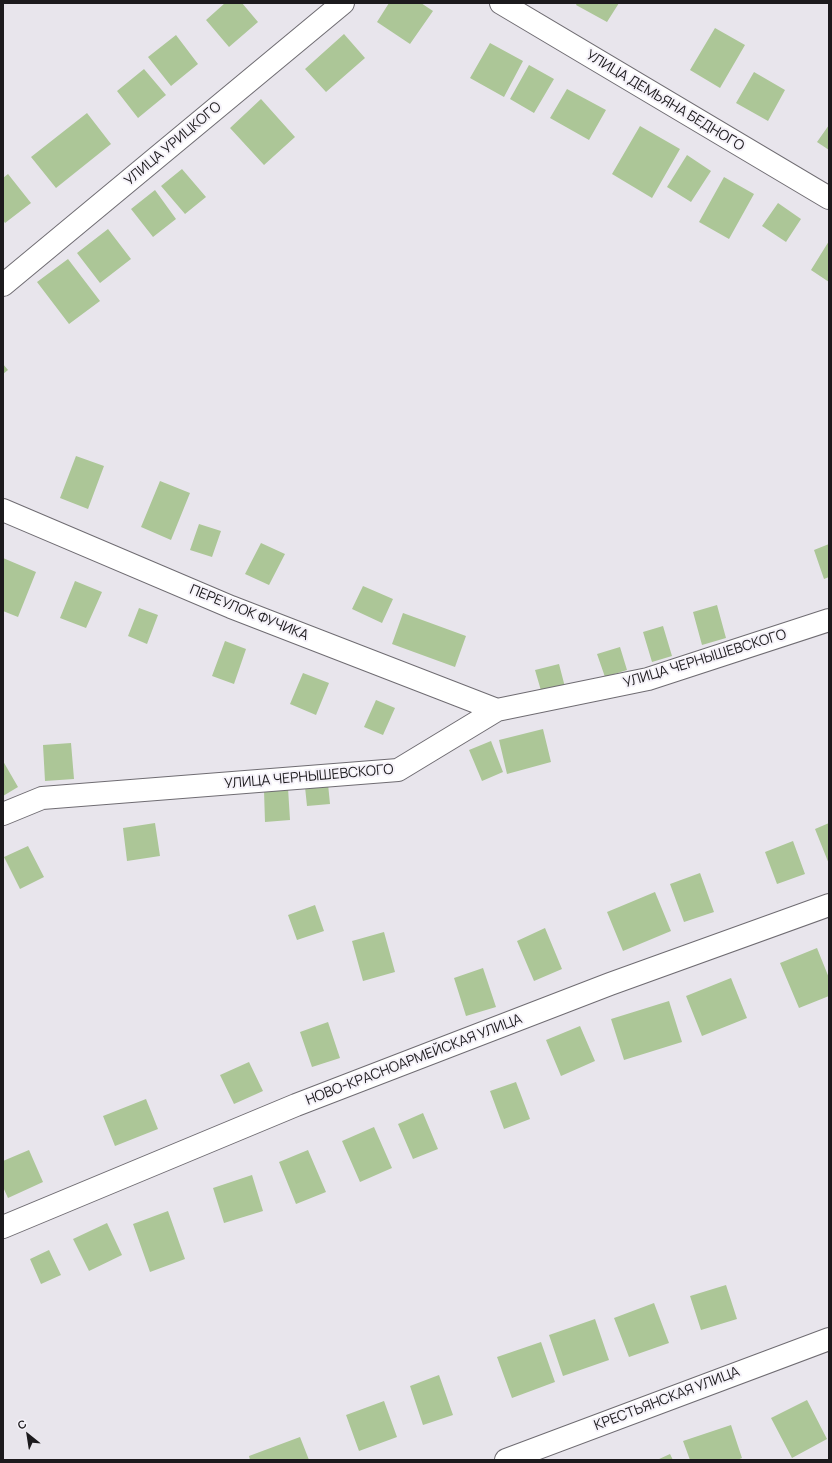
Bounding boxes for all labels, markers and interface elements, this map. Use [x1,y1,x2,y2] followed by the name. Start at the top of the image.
[583,47,747,155] street label: УЛИЦА ДЕМЬЯНА БЕДНОГО
[121,99,225,189] street label: УЛИЦА УРИЦКОГО
[187,581,311,645] street label: ПЕРЕУЛОК ФУЧИКА
[621,626,789,692] street label: УЛИЦА ЧЕРНЫШЕВСКОГО
[224,761,394,793] street label: УЛИЦА ЧЕРНЫШЕВСКОГО
[303,1011,525,1109] street label: НОВО-КРАСНОАРМЕЙСКАЯ УЛИЦА
[592,1363,742,1435] street label: КРЕСТЬЯНСКАЯ УЛИЦА
[8,1415,48,1455] north arrow
[14,1416,29,1433] text: С

